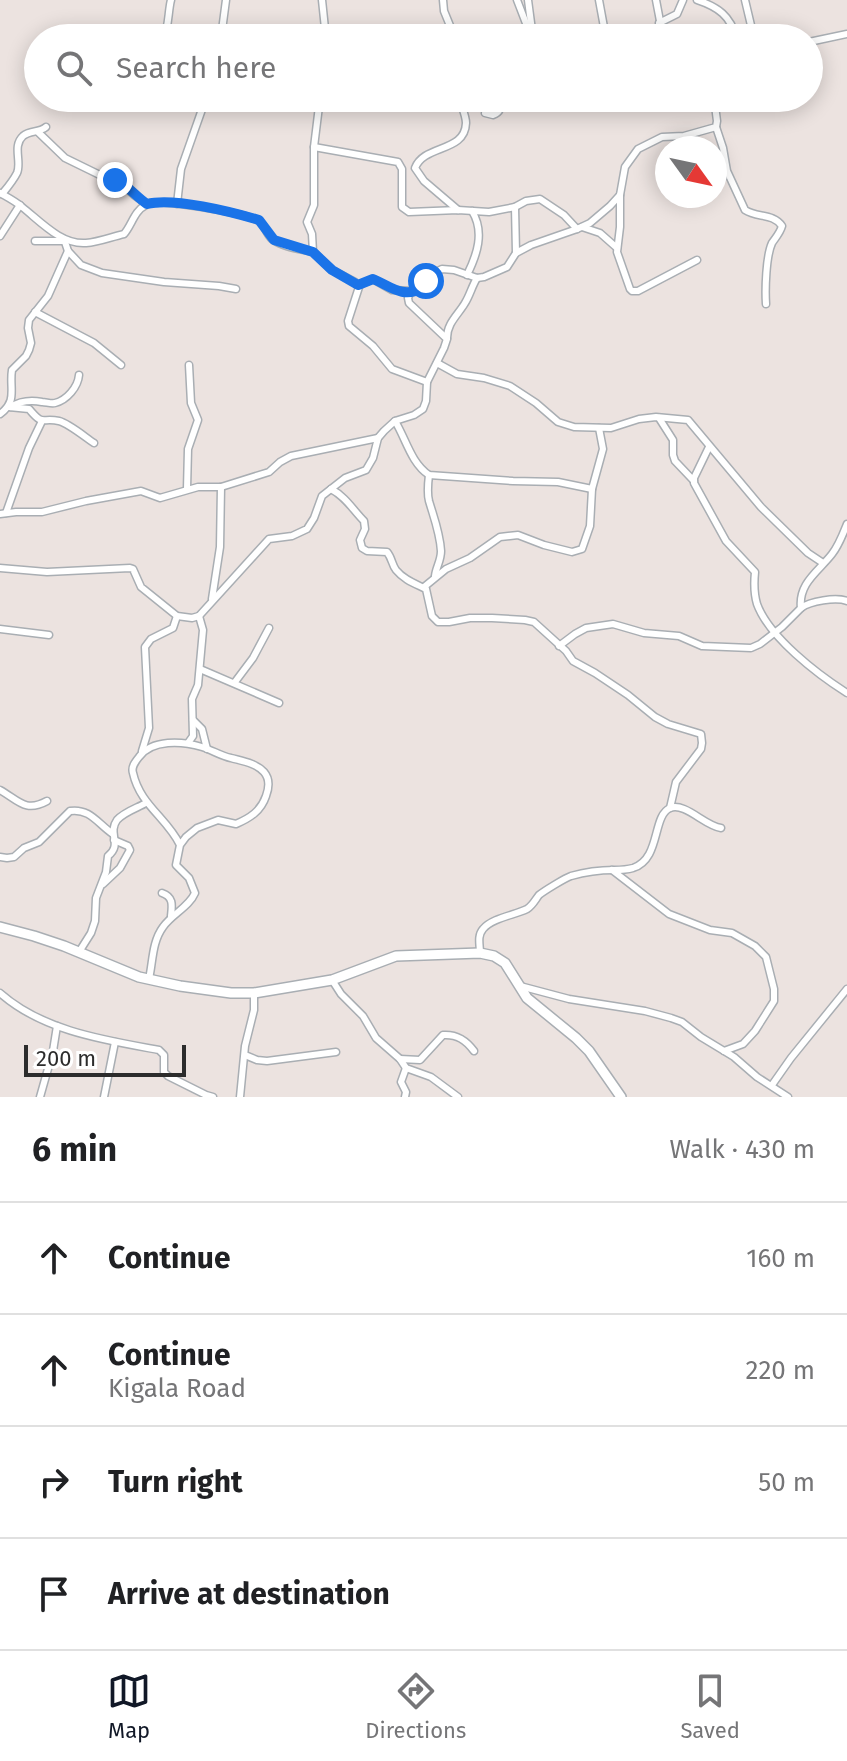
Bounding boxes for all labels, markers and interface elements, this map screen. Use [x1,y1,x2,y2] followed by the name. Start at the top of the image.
[24,24,823,112] search box
[52,46,96,90] icon: search
[116,50,276,86] text: Search here
[655,136,727,208] north arrow
[97,162,133,198] route end
[408,263,444,299] route start
[24,1041,186,1077] scale bar
[36,1045,96,1072] text: 200 m
[32,1129,117,1170] text: 6 min
[669,1134,815,1165] text: Walk · 430 m
[32,1236,76,1280] icon: ahead
[108,1240,231,1276] text: Continue
[746,1243,815,1274] text: 160 m
[108,1337,231,1373] text: Continue
[32,1348,76,1392] icon: ahead
[746,1355,815,1386] text: 220 m
[108,1373,246,1404] text: Kigala Road
[32,1460,76,1504] icon: right
[108,1464,243,1500] text: Turn right
[758,1467,815,1498] text: 50 m
[32,1572,76,1616] icon: arrive
[108,1576,390,1612] text: Arrive at destination
[107,1669,151,1744] tab: Map
[365,1669,466,1744] tab: Directions
[680,1669,740,1744] tab: Saved

